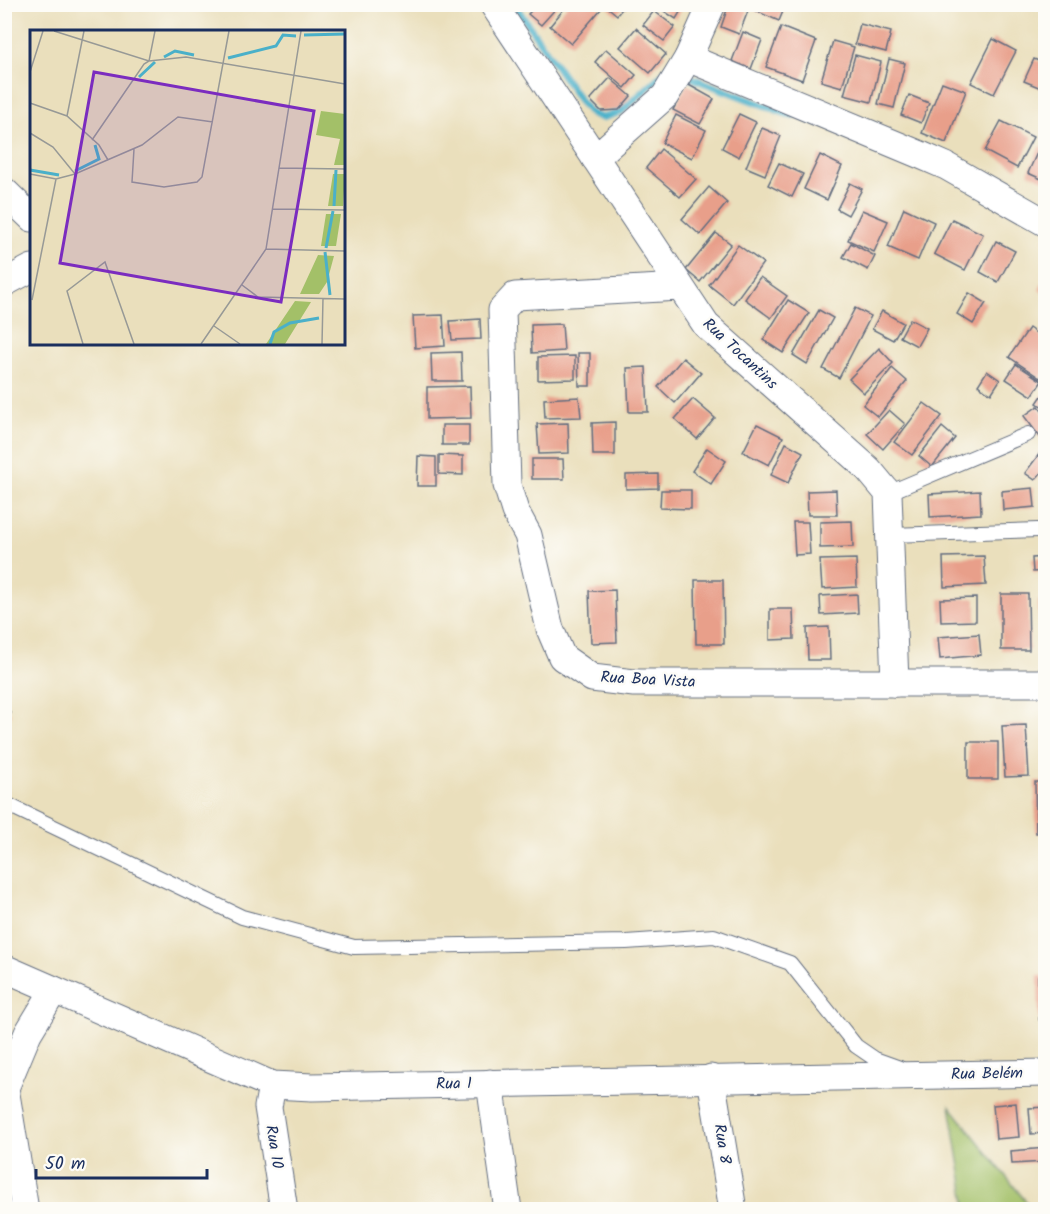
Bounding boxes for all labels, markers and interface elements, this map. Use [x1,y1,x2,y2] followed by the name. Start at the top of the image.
[30,30,345,345] inset map
[697,312,783,396] street label: Rua Tocantins
[600,665,696,695] street label: Rua Boa Vista
[951,1061,1023,1087] street label: Rua Belém
[436,1071,472,1097] street label: Rua 1
[706,1122,738,1166] street label: Rua 8
[258,1123,290,1171] street label: Rua 10
[36,1142,207,1180] scale bar
[45,1150,85,1179] text: 50 m

